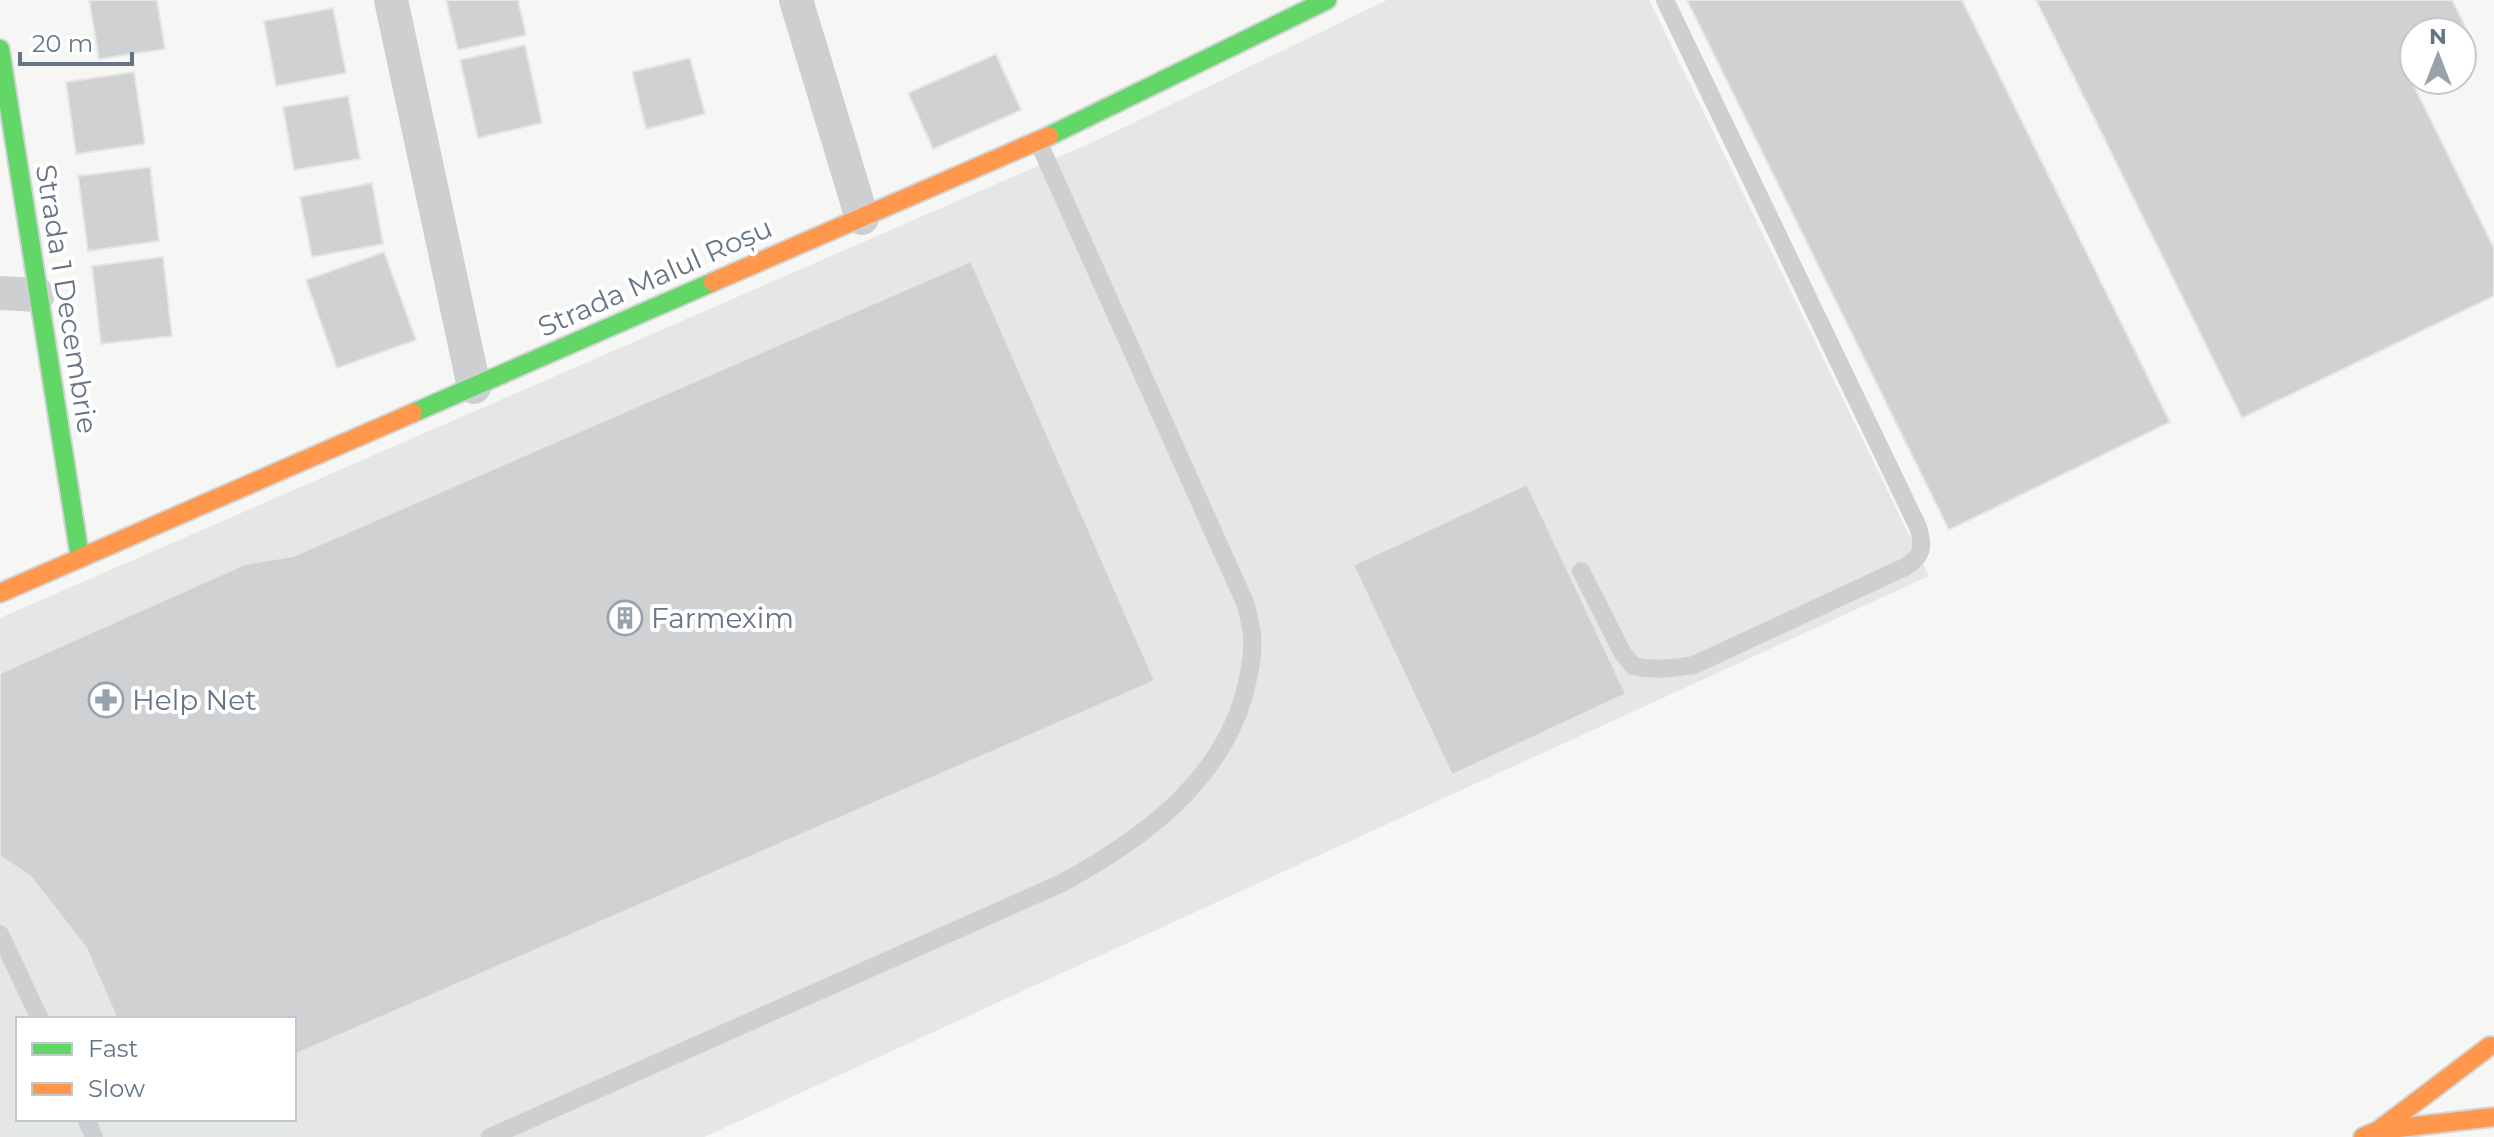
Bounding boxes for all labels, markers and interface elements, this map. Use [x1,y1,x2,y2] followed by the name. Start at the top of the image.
[20,16,132,66] scale bar
[2398,16,2478,96] north arrow
[2429,23,2447,50] text: N
[32,29,93,58] text: 20 m
[29,162,105,436] street label: Strada 1 Decembrie
[533,210,777,344] street label: Strada Malul Roșu
[606,599,644,637] building icon: Farmexim
[651,601,794,635] place label: Farmexim
[87,681,125,719] pharmacy icon: Help Net
[132,683,257,717] place label: Help Net
[16,1017,296,1121] legend
[88,1034,139,1063] text: Fast
[88,1074,145,1103] text: Slow

